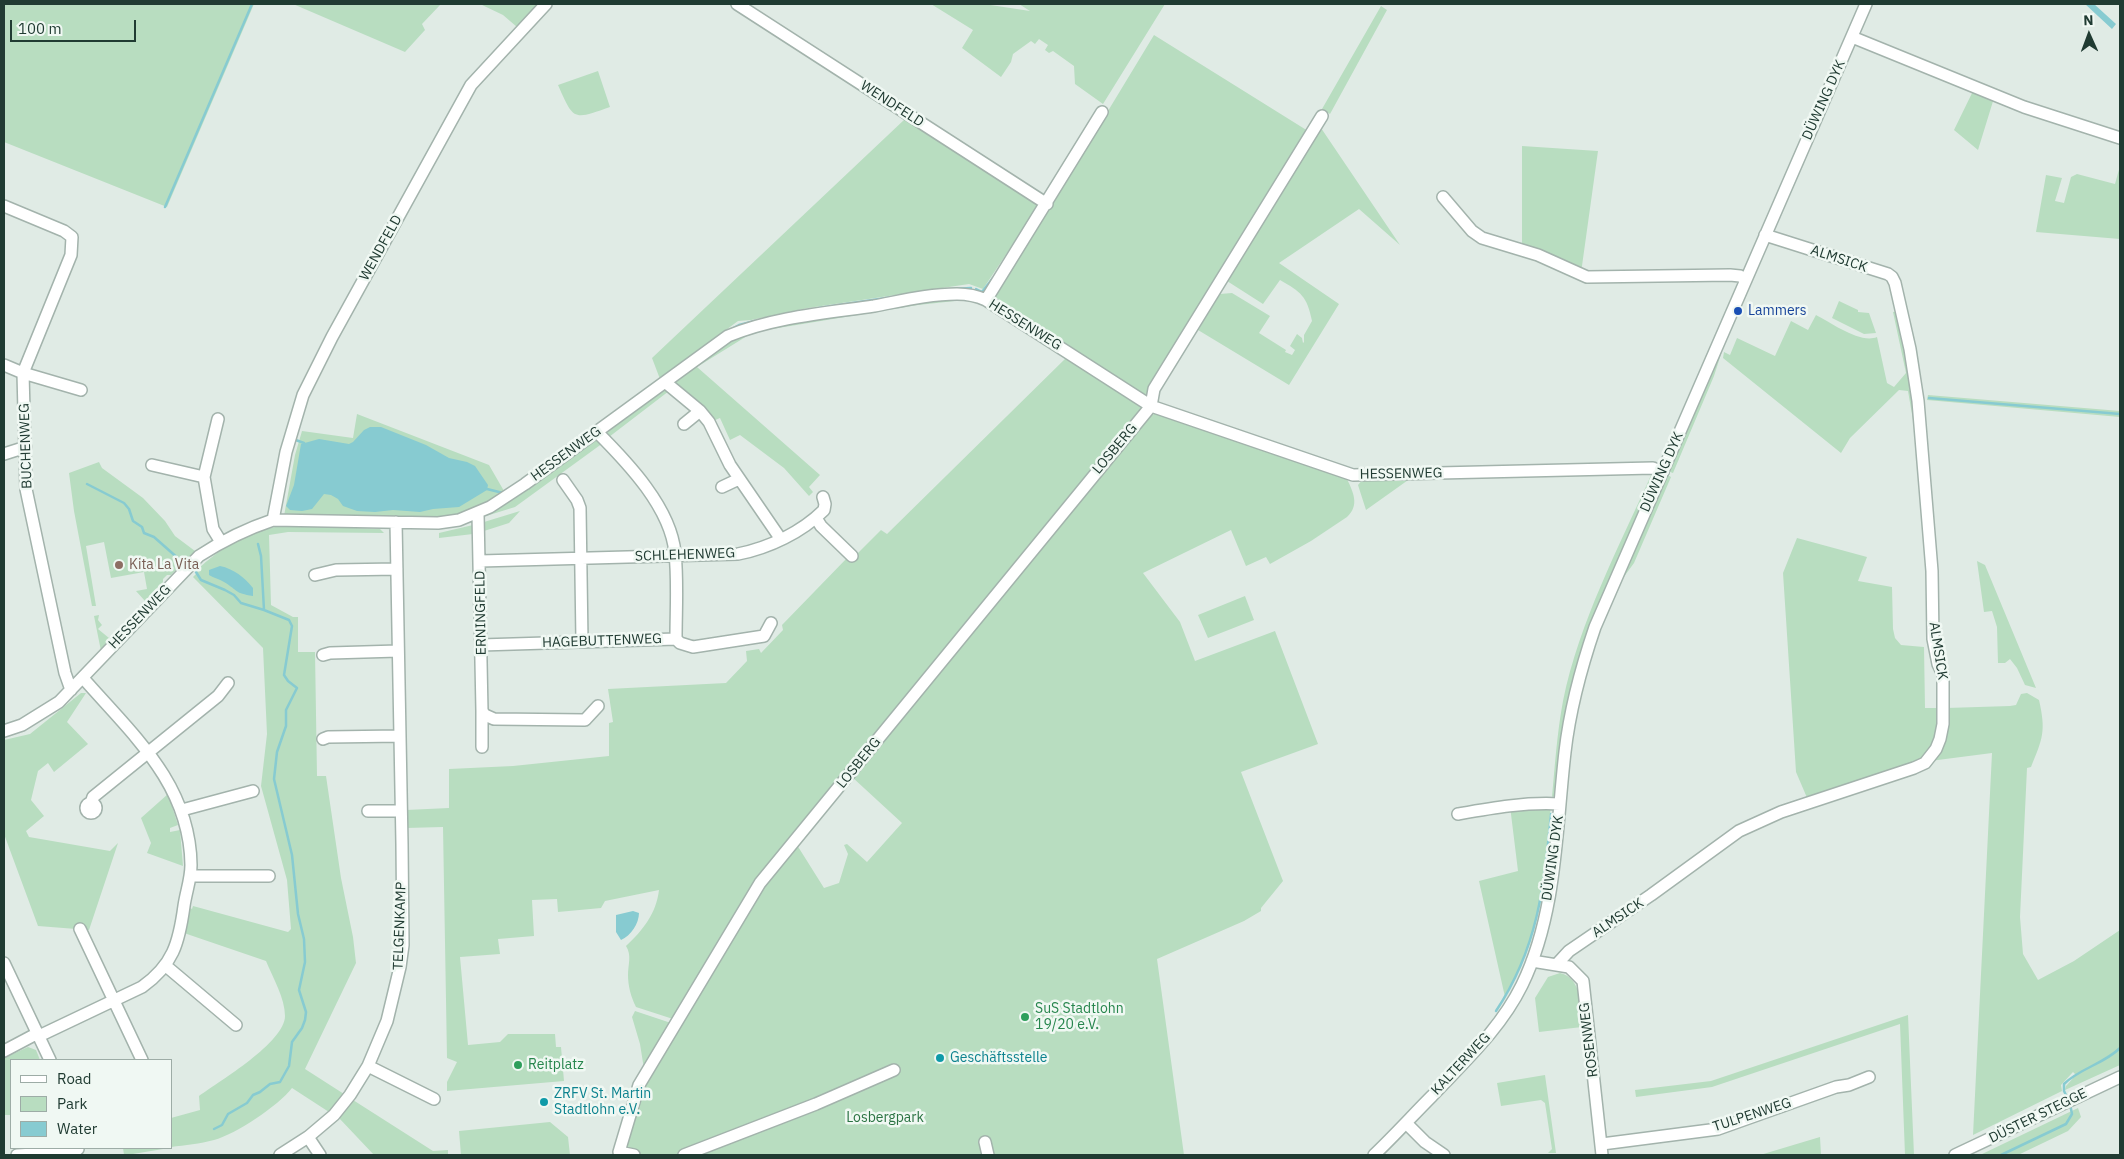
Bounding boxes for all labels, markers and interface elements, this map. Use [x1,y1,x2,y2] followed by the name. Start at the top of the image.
[12,10,139,42] scale bar
[2064,10,2114,60] north arrow
[2083,11,2094,29] text: N
[18,19,62,38] text: 100 m
[1799,57,1849,143] street label: DÜWING DYK
[857,77,927,131] street label: WENDFELD
[356,212,406,284] street label: WENDFELD
[1809,242,1869,276] street label: ALMSICK
[986,296,1064,354] street label: HESSENWEG
[1748,303,1807,319] place label: Lammers
[1732,305,1744,317] marker: Lammers
[16,403,36,489] street label: BUCHENWEG
[1089,420,1141,478] street label: LOSBERG
[528,423,604,485] street label: HESSENWEG
[1637,429,1687,515] street label: DÜWING DYK
[1360,465,1442,483] street label: HESSENWEG
[635,545,735,565] street label: SCHLEHENWEG
[129,557,199,573] place label: Kita La Vita
[113,559,125,571] marker: Kita La Vita
[472,571,490,655] street label: ERNINGFELD
[105,581,175,653] street label: HESSENWEG
[1925,621,1951,681] street label: ALMSICK
[542,631,662,651] street label: HAGEBUTTENWEG
[833,734,885,792] street label: LOSBERG
[1539,814,1567,902] street label: DÜWING DYK
[390,882,410,970] street label: TELGENKAMP
[1589,895,1647,941] street label: ALMSICK
[1035,1001,1124,1034] place label: SuS Stadtlohn 19/20 e.V.
[1576,1002,1602,1078] street label: ROSENWEG
[1019,1011,1031,1023] marker: SuS Stadtlohn 19/20 e.V.
[1428,1029,1494,1099] street label: KALTERWEG
[950,1050,1047,1066] place label: Geschäftsstelle
[934,1052,946,1064] marker: Geschäftsstelle
[528,1057,584,1073] place label: Reitplatz
[10,1059,172,1149] legend
[512,1059,524,1071] marker: Reitplatz
[57,1069,92,1088] text: Road
[1986,1085,2090,1147] street label: DÜSTER STEGGE
[554,1086,651,1118] place label: ZRFV St. Martin Stadtlohn e.V.
[57,1094,87,1113] text: Park
[1711,1094,1793,1136] street label: TULPENWEG
[538,1096,550,1108] marker: ZRFV St. Martin Stadtlohn e.V.
[846,1110,924,1126] park label: Losbergpark
[57,1119,97,1138] text: Water

